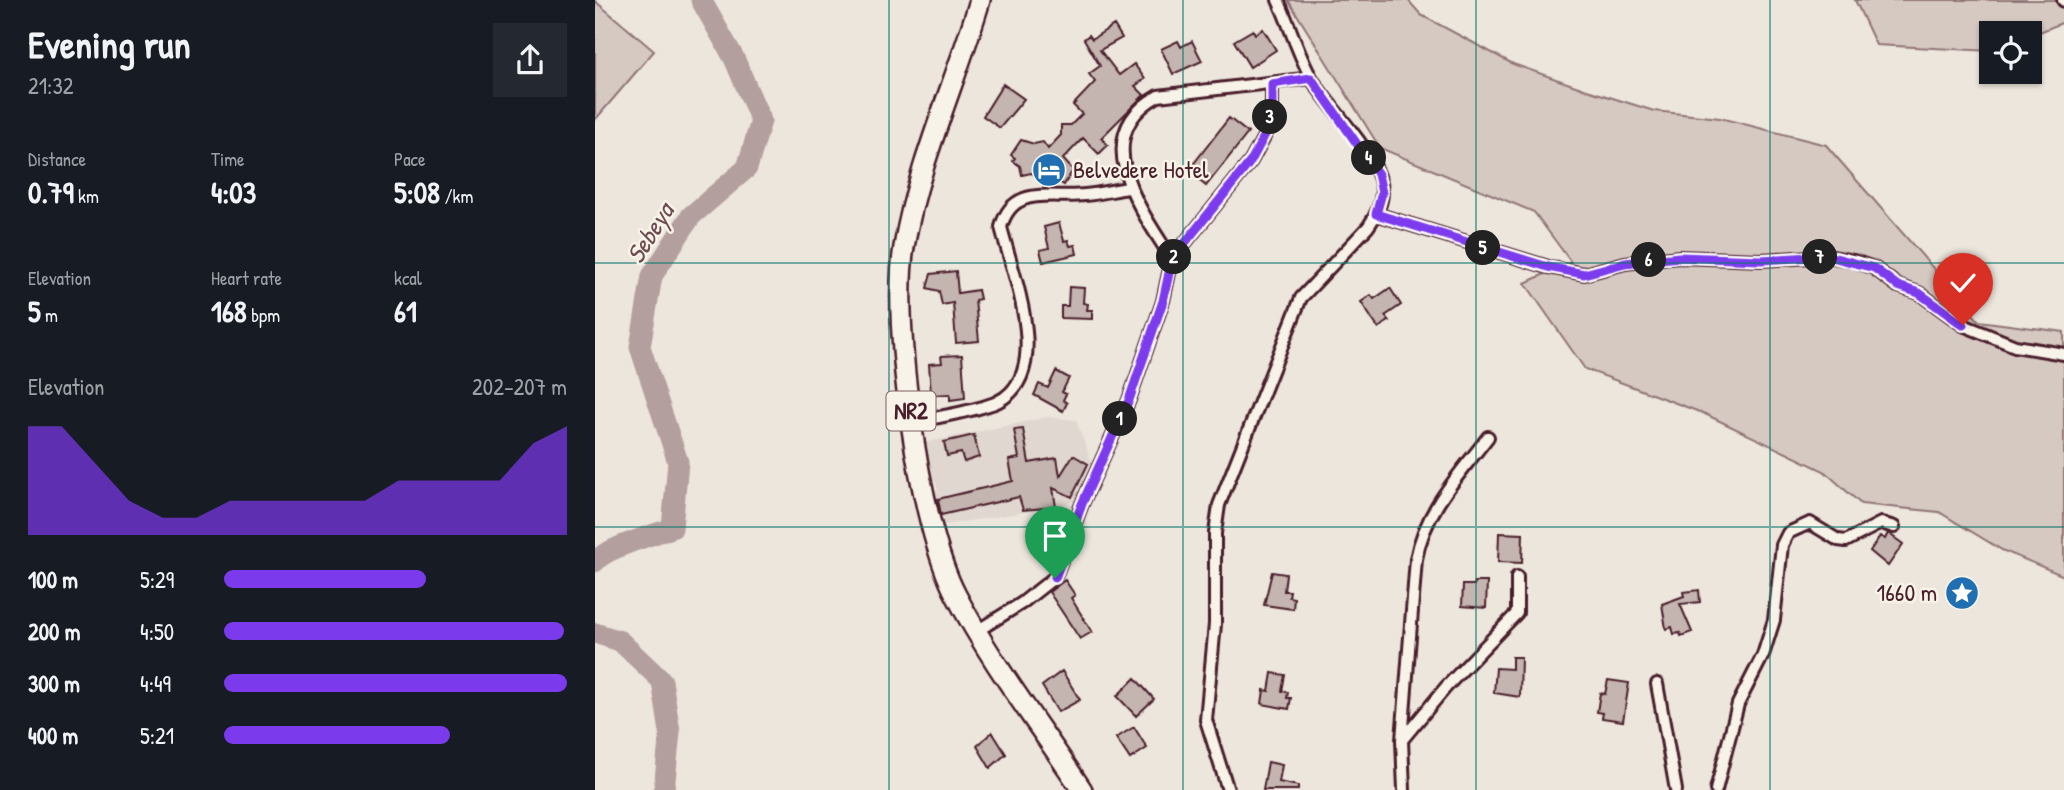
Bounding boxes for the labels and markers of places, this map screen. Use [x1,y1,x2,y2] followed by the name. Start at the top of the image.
[1253,100,1287,134] pin: 3
[1351,140,1387,176] pin: 4
[1030,151,1068,189] hotel icon: Belvedere Hotel
[1073,153,1209,185] place label: Belvedere Hotel
[1465,230,1501,266] pin: 5
[1157,240,1191,274] pin: 2
[1803,240,1837,274] pin: 7
[1631,243,1667,278] pin: 6
[1933,253,1993,325] pin
[1103,402,1137,436] pin: 1
[1025,506,1085,578] pin
[1943,574,1981,612] place icon: 1660 m
[1877,576,1937,608] place label: 1660 m

